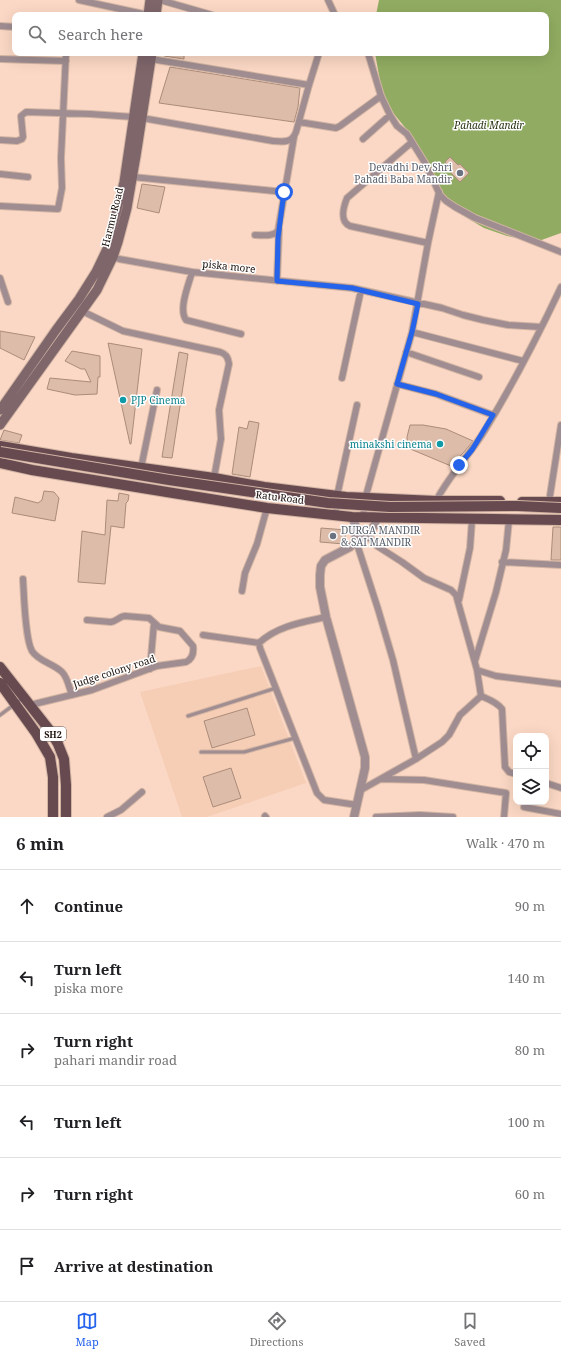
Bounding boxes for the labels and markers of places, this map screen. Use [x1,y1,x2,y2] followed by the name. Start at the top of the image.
[354,160,453,186] place label: Devadhi Dev Shri Pahadi Baba Mandir
[455,168,465,178] marker: Devadhi Dev Shri Pahadi Baba Mandir
[131,393,186,407] place label: PJP Cinema
[118,395,128,405] marker: PJP Cinema
[350,437,432,451] place label: minakshi cinema
[435,439,445,449] marker: minakshi cinema
[341,523,421,549] place label: DURGA MANDIR & SAI MANDIR
[328,531,338,541] marker: DURGA MANDIR & SAI MANDIR

